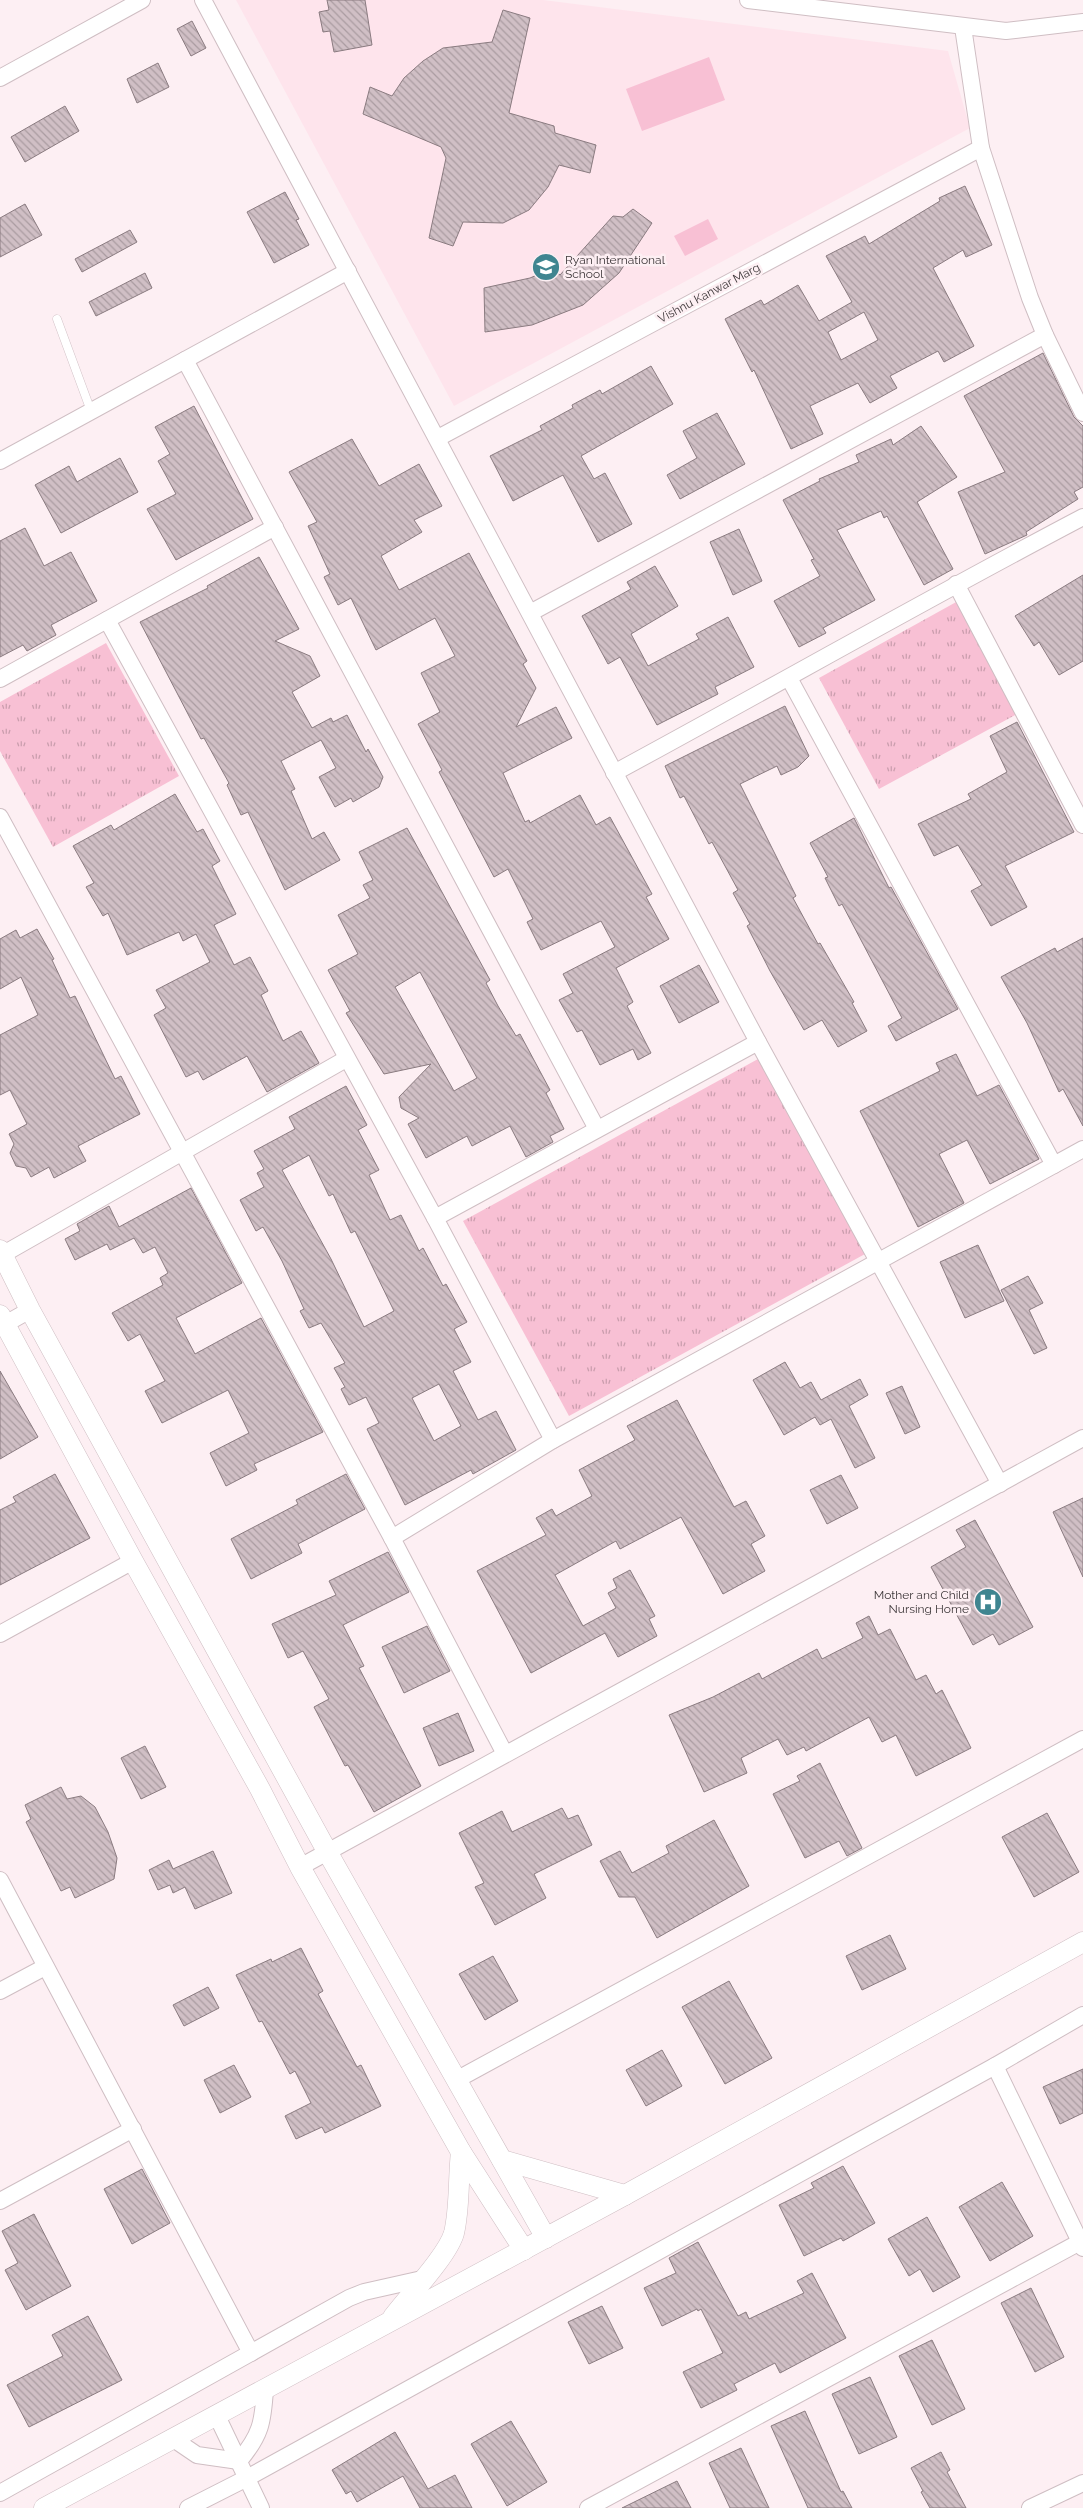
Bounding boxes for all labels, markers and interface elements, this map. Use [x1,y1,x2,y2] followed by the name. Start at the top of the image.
[531,252,561,282] school or university icon: Ryan International School
[565,253,666,281] place label: Ryan International School
[656,260,762,326] street label: Vishnu Kanwar Marg
[973,1587,1003,1617] hospital icon: Mother and Child Nursing Home
[874,1588,969,1616] place label: Mother and Child Nursing Home

